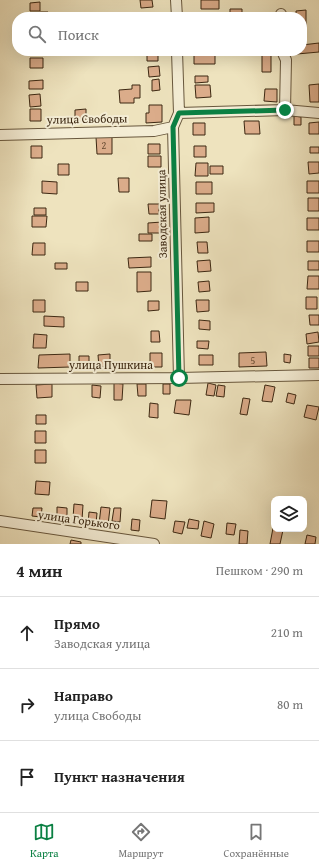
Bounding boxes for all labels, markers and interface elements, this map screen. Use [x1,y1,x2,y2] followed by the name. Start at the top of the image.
[12,12,307,56] search box
[26,23,48,45] icon: search
[58,24,99,45] text: Поиск
[276,101,294,119] route end
[45,109,128,128] street label: улица Свободы
[102,138,107,153] house number: 2
[152,169,171,259] street label: Заводская улица
[251,353,256,368] house number: 5
[68,356,153,373] street label: улица Пушкина
[170,369,188,387] route start
[271,496,307,532] map controls
[271,496,307,532] button: layers
[36,505,121,534] street label: улица Горького
[16,558,62,583] text: 4 мин
[216,561,303,580] text: Пешком · 290 m
[54,613,100,634] text: Прямо
[16,622,38,644] icon: ahead
[271,623,303,642] text: 210 m
[54,634,150,653] text: Заводская улица
[54,685,113,706] text: Направо
[16,694,38,716] icon: right
[277,695,303,714] text: 80 m
[54,706,141,725] text: улица Свободы
[16,766,38,788] icon: arrive
[54,766,185,787] text: Пункт назначения
[30,821,58,861] tab: Карта
[118,821,163,861] tab: Маршрут
[223,821,289,861] tab: Сохранённые

